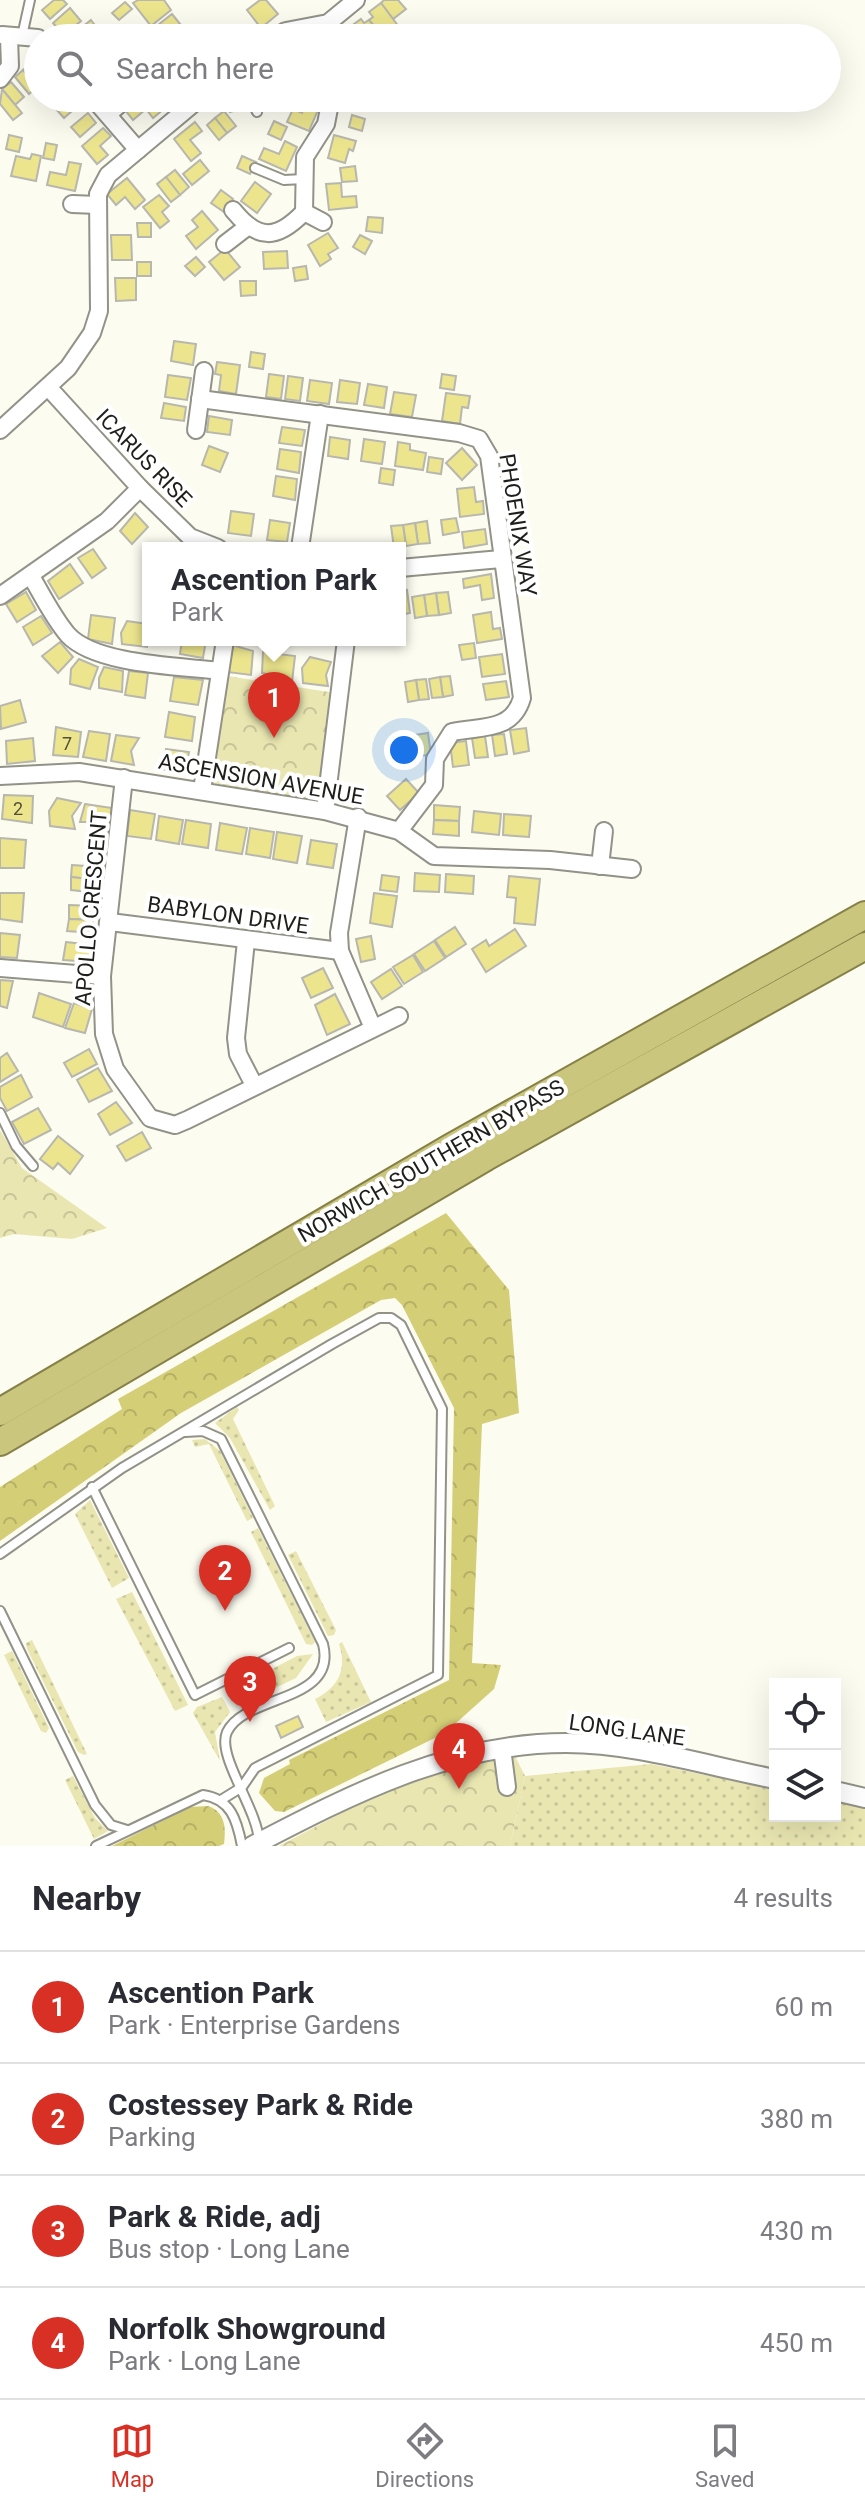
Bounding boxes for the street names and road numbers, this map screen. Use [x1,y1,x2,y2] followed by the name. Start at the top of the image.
[91,404,197,512] street label: ICARUS RISE
[494,452,542,599] street label: PHOENIX WAY
[157,749,365,809] street label: ASCENSION AVENUE
[70,809,112,1007] street label: APOLLO CRESCENT
[146,891,310,939] street label: BABYLON DRIVE
[294,1074,568,1248] street label: NORWICH SOUTHERN BYPASS
[567,1709,687,1751] street label: LONG LANE

